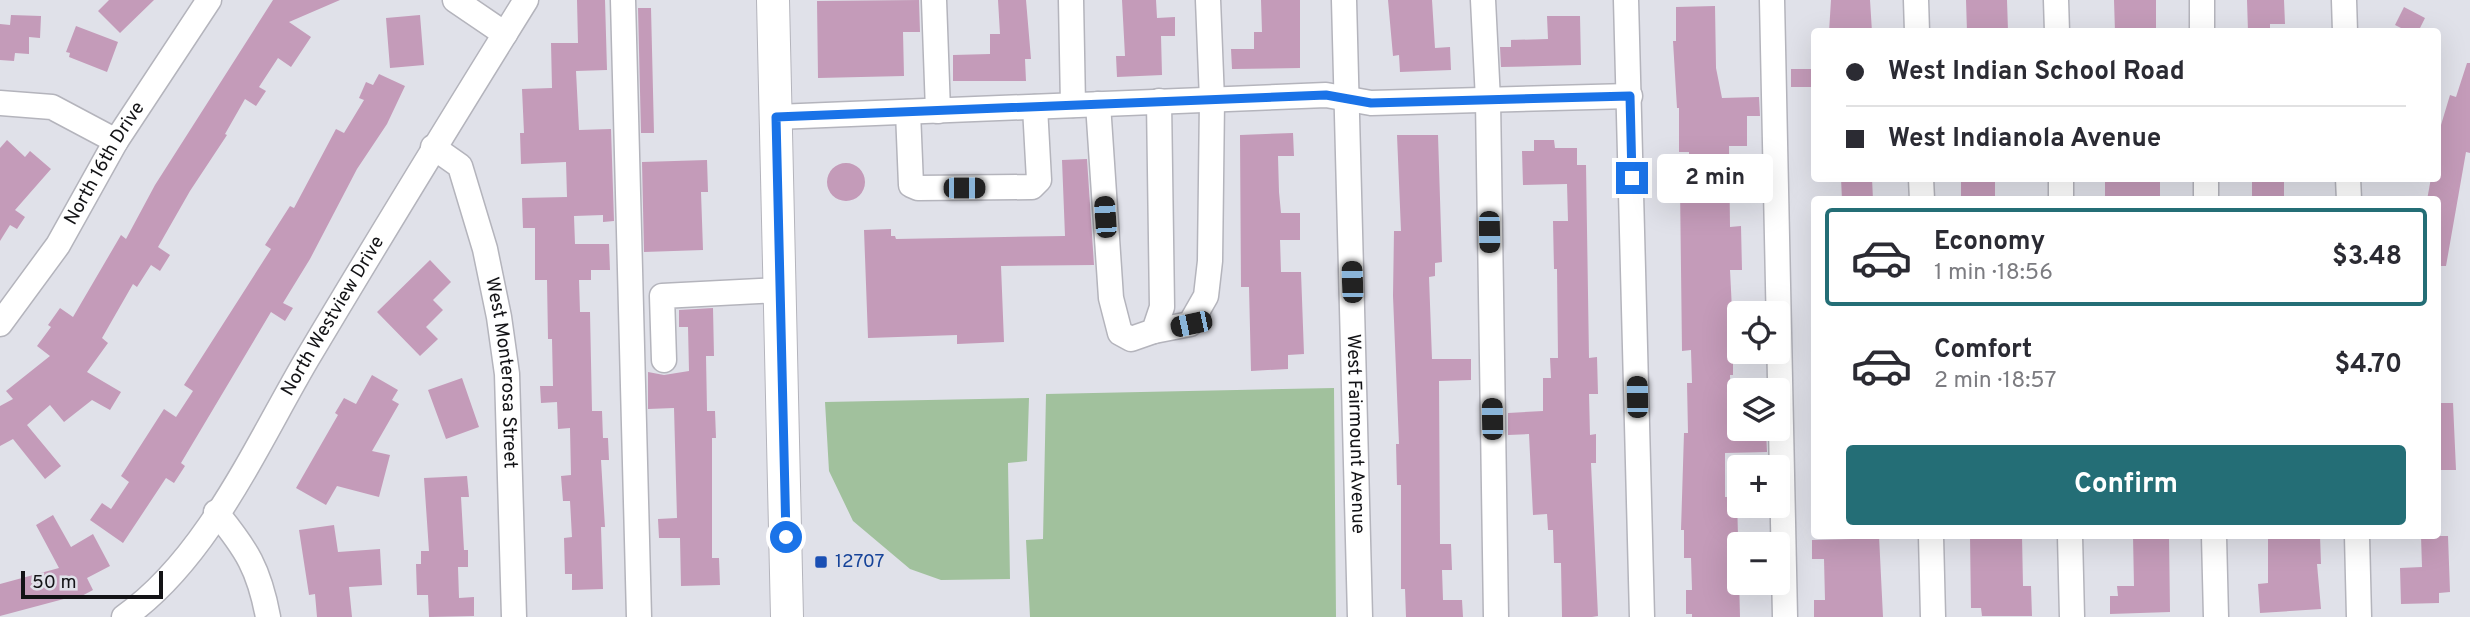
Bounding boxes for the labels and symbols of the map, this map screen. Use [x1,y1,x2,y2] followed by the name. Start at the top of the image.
[59,97,151,230] street label: North 16th Drive
[1656,154,1772,202] callout: 2 min
[1616,162,1648,194] route end
[944,178,986,199] car
[1094,195,1117,239] car
[1479,211,1500,253] car
[276,232,390,400] street label: North Westview Drive
[1341,261,1364,303] car
[479,275,522,469] street label: West Monterosa Street
[1169,309,1214,339] car
[1341,334,1370,534] street label: West Fairmount Avenue
[1627,376,1648,418] car
[1482,398,1503,440] car
[770,521,802,553] route start
[835,550,885,574] place label: 12707
[813,554,829,570] marker: 12707
[21,568,163,600] scale bar

